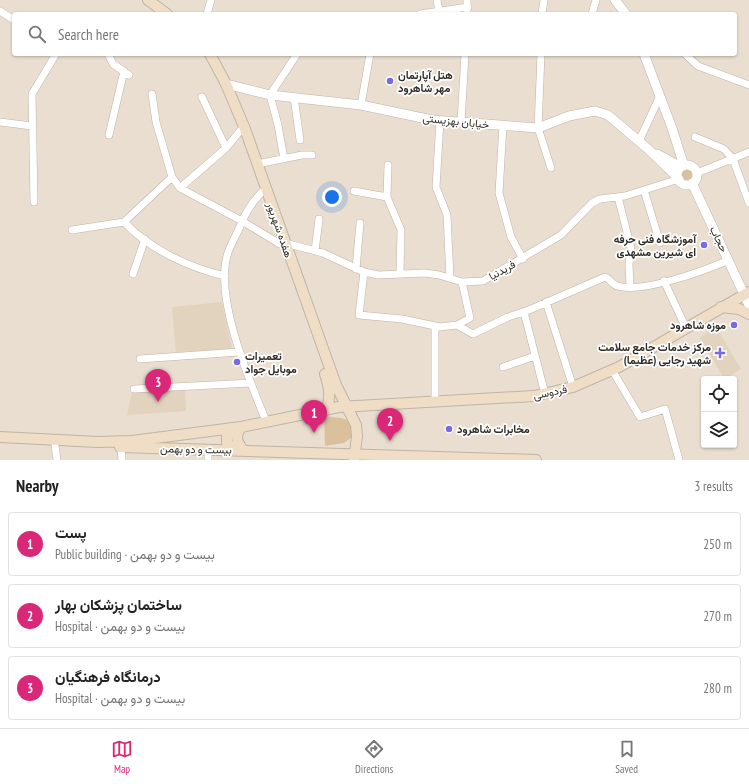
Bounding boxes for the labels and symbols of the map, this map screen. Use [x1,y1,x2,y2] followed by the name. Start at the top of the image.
[398,68,453,95] place label: هتل آپارتمان مهر شاهرود
[385,76,395,86] marker: هتل آپارتمان مهر شاهرود
[422,111,490,131] street label: خیابان بهزیستی
[322,187,342,207] your location
[264,200,296,260] street label: هفده شهریور
[707,224,731,254] street label: حجاب
[614,232,697,259] place label: آموزشگاه فنی حرفه ای شیرین مشهدی
[699,240,709,250] marker: آموزشگاه فنی حرفه ای شیرین مشهدی
[486,257,518,283] street label: فریدنیا
[670,318,726,332] place label: موزه شاهرود
[729,320,739,330] marker: موزه شاهرود
[598,340,711,367] place label: مرکز خدمات جامع سلامت شهید رجایی (عظیما)
[714,347,726,359] marker: مرکز خدمات جامع سلامت شهید رجایی (عظیما)
[245,349,297,376] place label: تعمیرات موبایل جواد
[232,357,242,367] marker: تعمیرات موبایل جواد
[145,369,171,402] pin: 3
[532,382,568,402] street label: فردوسی
[301,400,327,433] pin: 1
[377,408,403,441] pin: 2
[457,422,530,436] place label: مخابرات شاهرود
[444,424,454,434] marker: مخابرات شاهرود
[160,441,232,457] street label: بیست و دو بهمن

